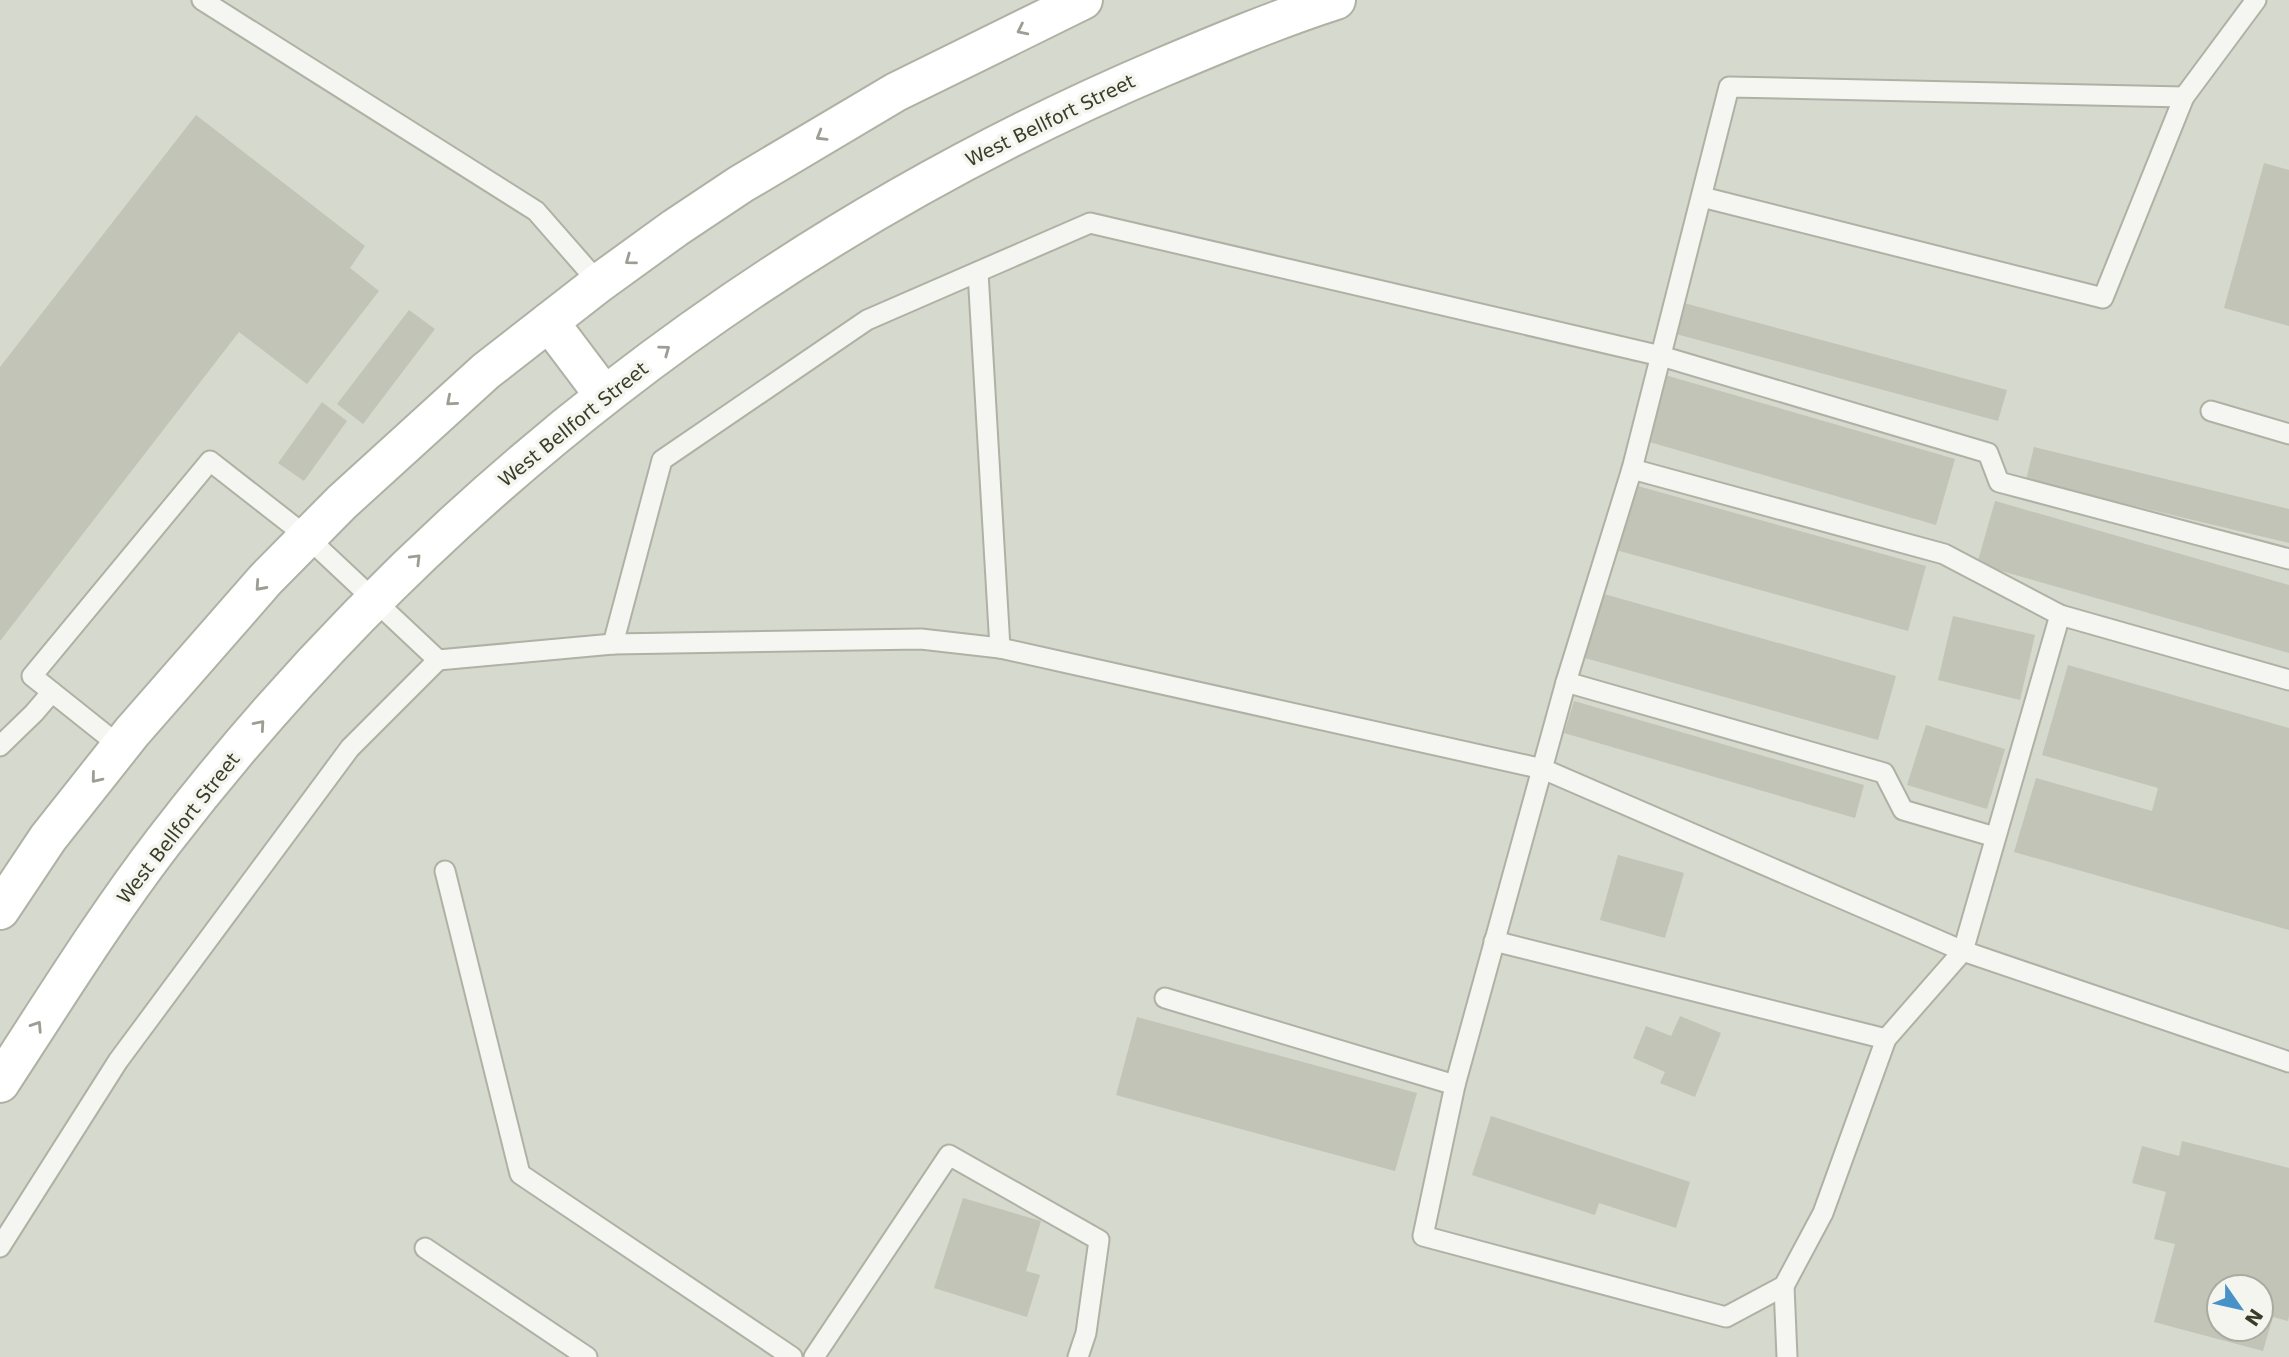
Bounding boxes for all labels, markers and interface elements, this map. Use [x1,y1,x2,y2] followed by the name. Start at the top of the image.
[1017,21,1029,35] one-way arrow
[962,69,1138,171] street label: West Bellfort Street
[815,127,828,140] one-way arrow
[625,252,638,265] one-way arrow
[657,346,670,358] one-way arrow
[494,357,652,491] street label: West Bellfort Street
[447,393,460,405] one-way arrow
[407,555,420,568] one-way arrow
[256,578,268,591] one-way arrow
[252,720,264,733] one-way arrow
[112,748,244,908] street label: West Bellfort Street
[92,769,104,782] one-way arrow
[29,1021,42,1034] one-way arrow
[2205,1273,2275,1343] north arrow
[2241,1305,2268,1330] text: N

